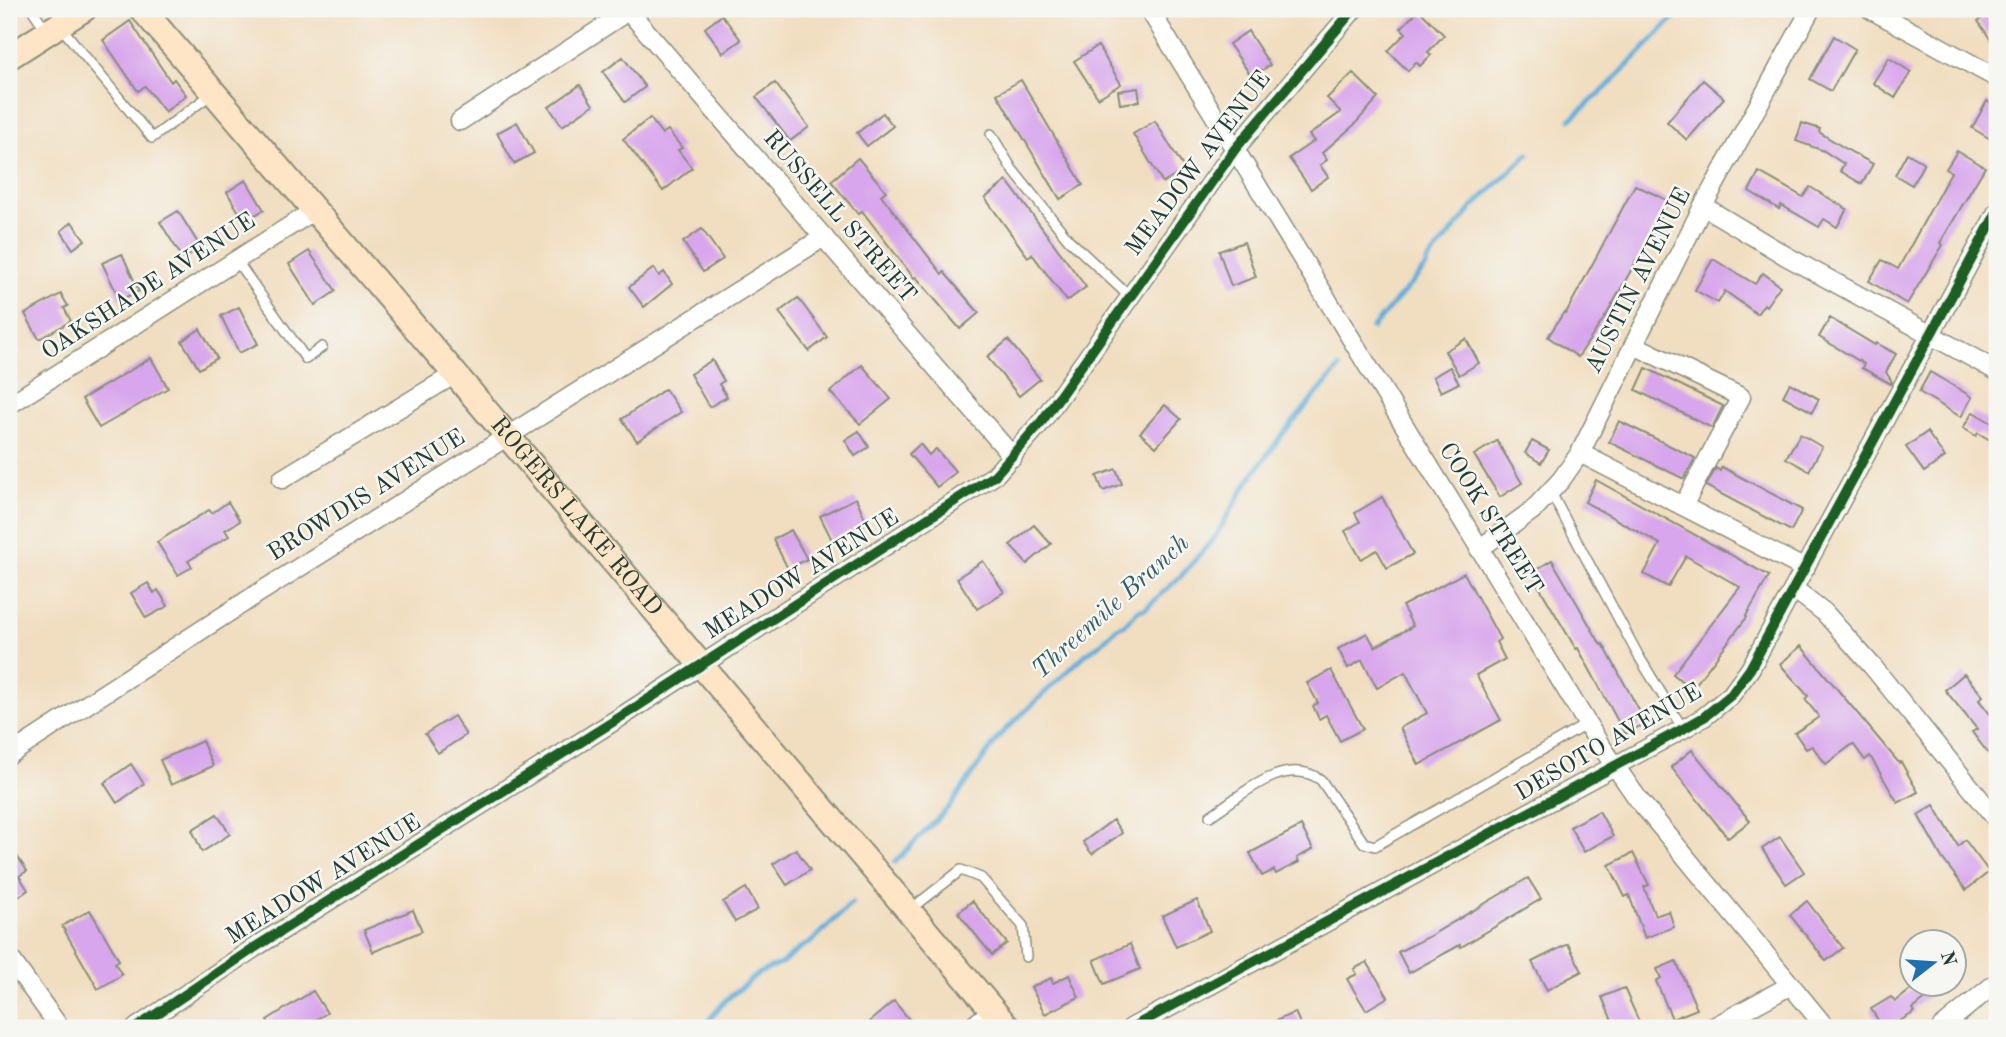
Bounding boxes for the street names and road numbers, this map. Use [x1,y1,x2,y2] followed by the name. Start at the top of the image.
[1122,67,1276,261] street label: MEADOW AVENUE
[758,126,920,308] street label: RUSSELL STREET
[1582,184,1696,378] street label: AUSTIN AVENUE
[38,209,260,365] street label: OAKSHADE AVENUE
[485,413,666,621] street label: ROGERS LAKE ROAD
[264,426,470,566] street label: BROWDIS AVENUE
[1434,439,1546,599] street label: COOK STREET
[701,505,903,645] street label: MEADOW AVENUE
[1512,680,1706,806] street label: DESOTO AVENUE
[223,810,425,950] street label: MEADOW AVENUE

